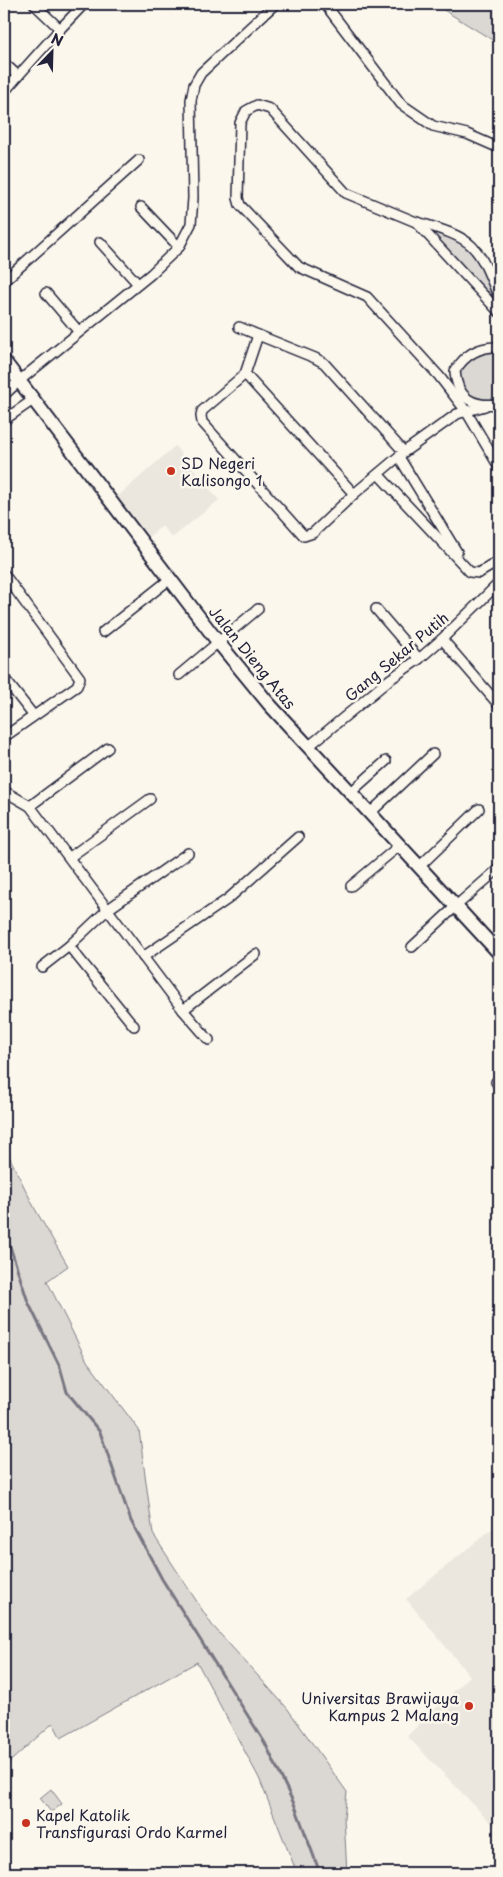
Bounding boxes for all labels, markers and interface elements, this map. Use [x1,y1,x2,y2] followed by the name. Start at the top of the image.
[28,28,78,78] north arrow
[48,28,66,51] text: N
[181,451,262,491] place label: SD Negeri Kalisongo 1
[165,465,177,477] marker: SD Negeri Kalisongo 1
[204,601,302,713] street label: Jalan Dieng Atas
[339,606,453,706] street label: Gang Sekar Putih
[301,1686,460,1726] place label: Universitas Brawijaya Kampus 2 Malang
[463,1700,475,1712] marker: Universitas Brawijaya Kampus 2 Malang
[36,1803,227,1843] place label: Kapel Katolik Transfigurasi Ordo Karmel
[20,1817,32,1829] marker: Kapel Katolik Transfigurasi Ordo Karmel

